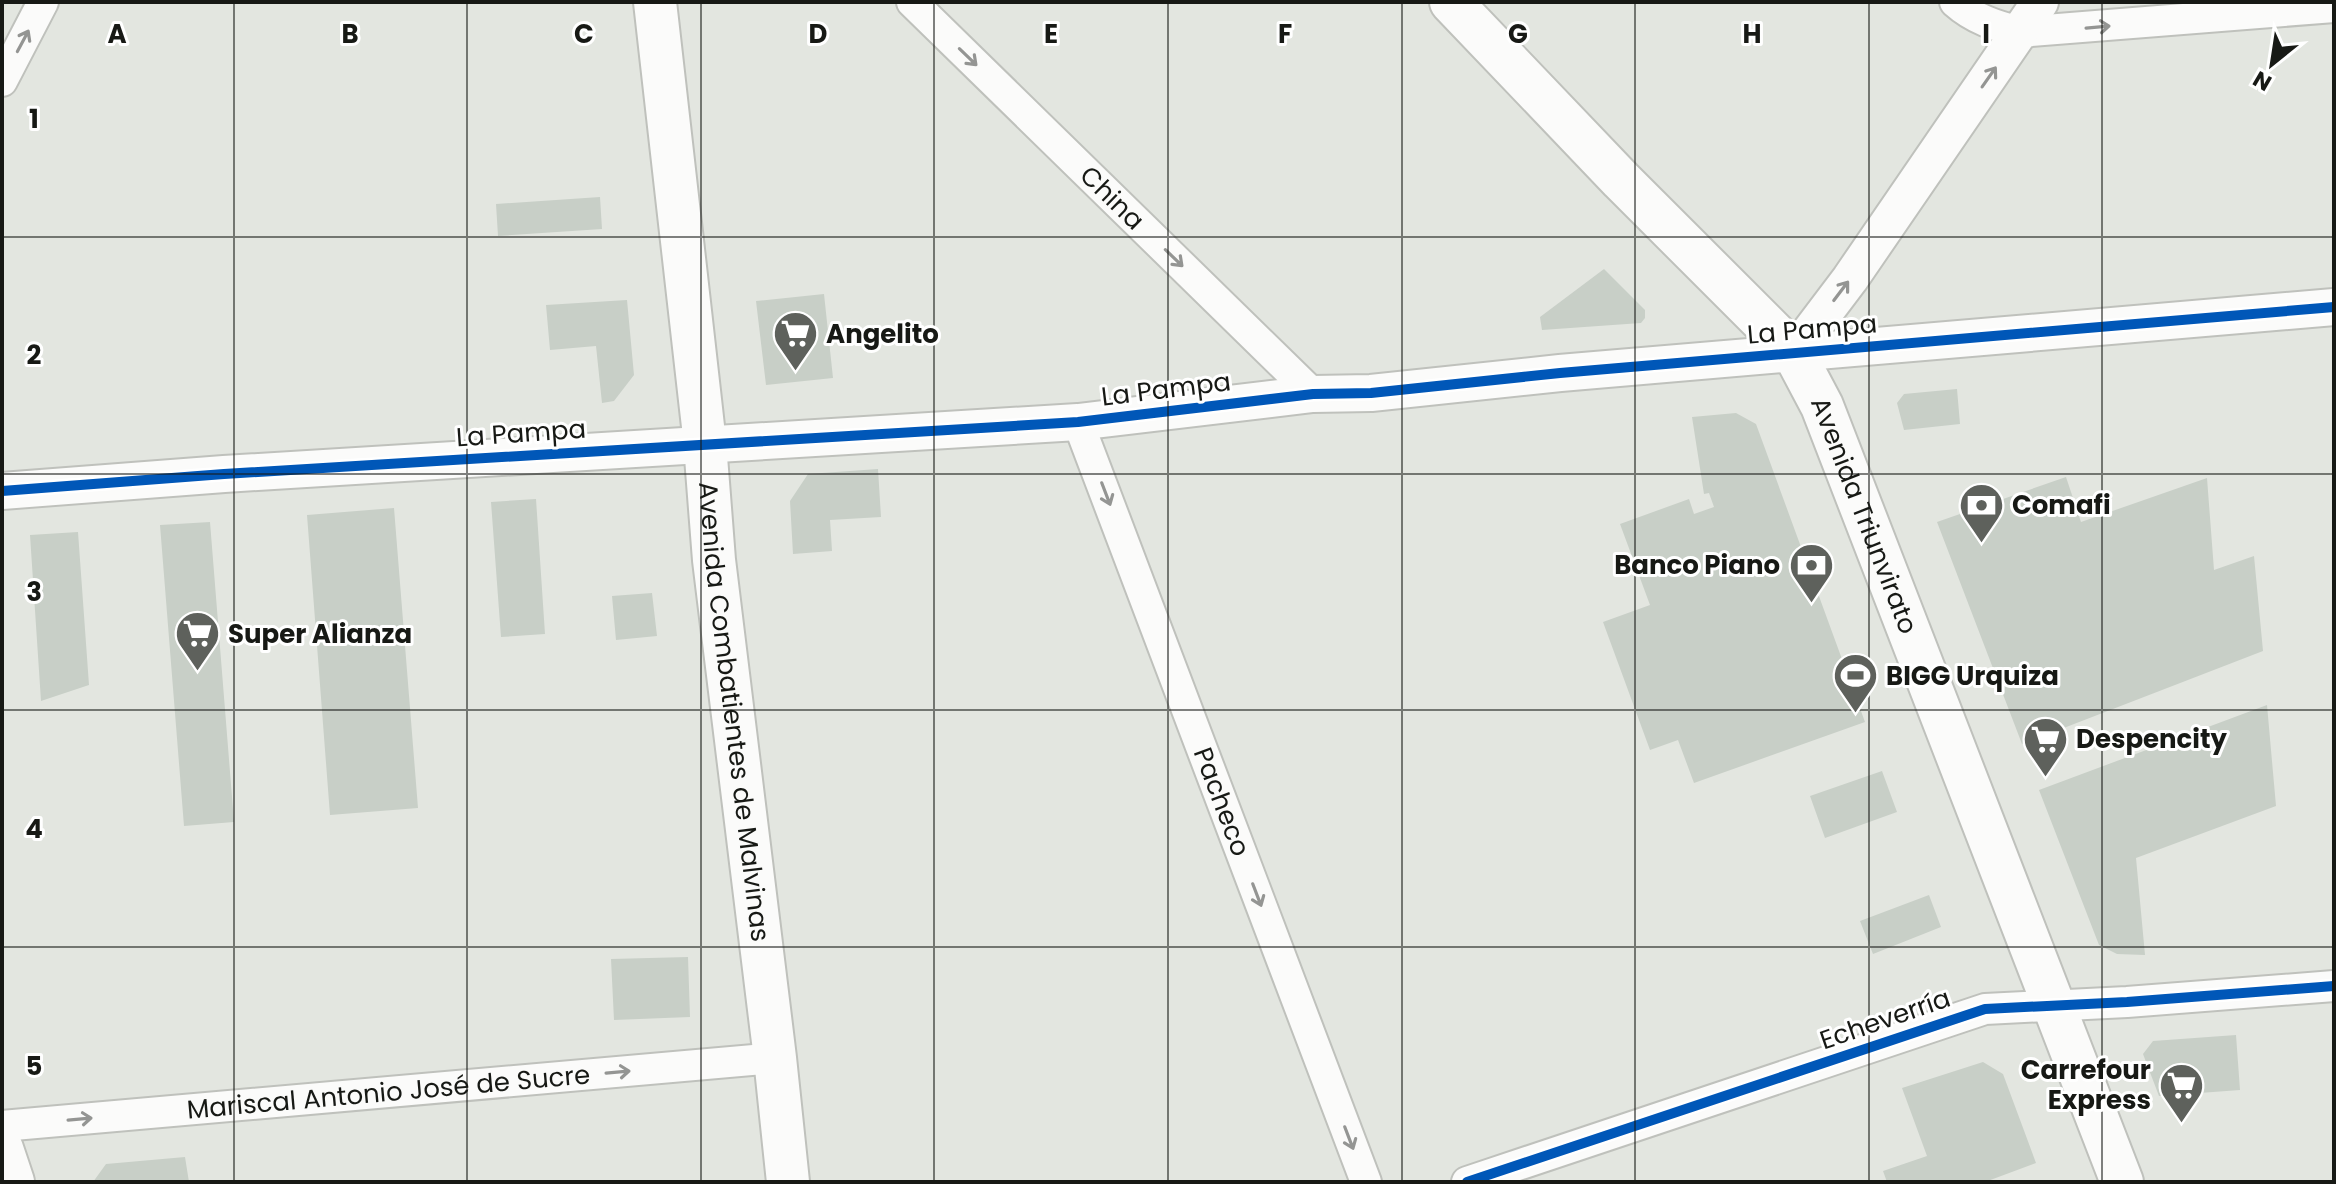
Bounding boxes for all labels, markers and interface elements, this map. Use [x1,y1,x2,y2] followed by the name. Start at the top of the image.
[107,16,127,52] text: A
[341,16,359,52] text: B
[574,16,594,52] text: C
[809,16,828,52] text: D
[1044,16,1058,52] text: E
[1278,16,1292,52] text: F
[1508,16,1528,52] text: G
[1742,16,1762,52] text: H
[1982,16,1990,52] text: I
[2084,19,2111,34] one-way arrow
[2232,24,2312,104] north arrow
[15,30,31,54] one-way arrow
[958,47,978,66] one-way arrow
[2247,63,2277,98] text: N
[1981,67,1997,89] one-way arrow
[29,101,39,137] text: 1
[1072,158,1152,238] street label: China
[1163,248,1183,267] one-way arrow
[1833,281,1850,302] one-way arrow
[1746,305,1878,353] street label: La Pampa
[771,310,819,373] supermarket icon: Angelito
[826,316,939,352] place label: Angelito
[27,337,42,373] text: 2
[1099,363,1233,415] street label: La Pampa
[1802,392,1926,639] street label: Avenida Triunvirato
[455,410,587,456] street label: La Pampa
[690,480,779,943] street label: Avenida Combatientes de Malvinas
[1957,481,2005,544] bank icon: Comafi
[1100,482,1114,506] one-way arrow
[2012,487,2111,523] place label: Comafi
[1787,541,1835,604] bank icon: Banco Piano
[1614,547,1780,583] place label: Banco Piano
[26,574,42,610] text: 3
[173,610,221,673] supermarket icon: Super Alianza
[228,616,412,652] place label: Super Alianza
[1831,652,1879,715] sports icon: BIGG Urquiza
[1886,658,2059,694] place label: BIGG Urquiza
[2021,715,2069,778] supermarket icon: Despencity
[2076,721,2228,757] place label: Despencity
[1185,742,1259,861] street label: Pacheco
[25,811,43,847] text: 4
[1251,882,1265,907] one-way arrow
[1815,980,1955,1058] street label: Echeverría
[26,1048,42,1084] text: 5
[2021,1052,2151,1118] place label: Carrefour Express
[185,1056,592,1128] street label: Mariscal Antonio José de Sucre
[2158,1061,2206,1124] supermarket icon: Carrefour Express
[604,1064,631,1079] one-way arrow
[66,1112,93,1127] one-way arrow
[1343,1125,1358,1150] one-way arrow

